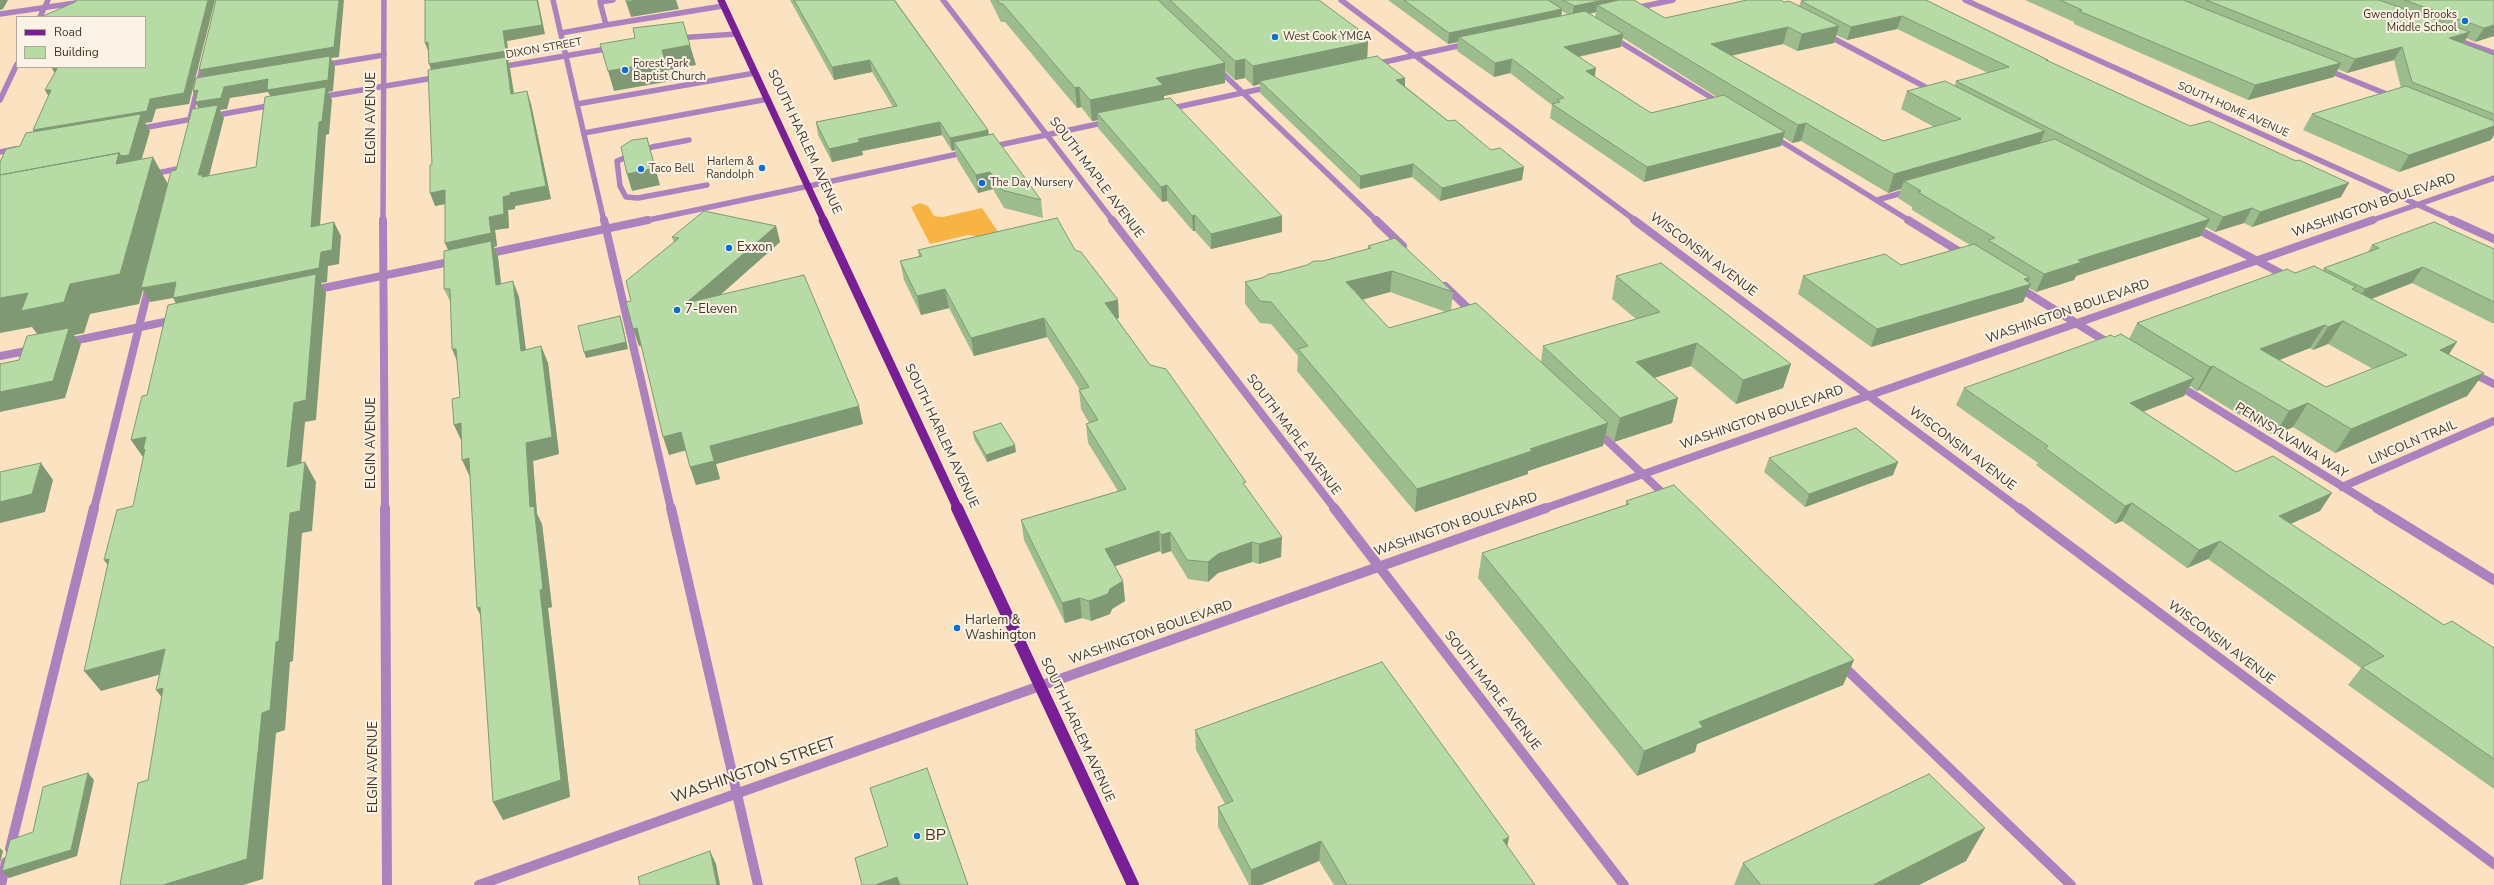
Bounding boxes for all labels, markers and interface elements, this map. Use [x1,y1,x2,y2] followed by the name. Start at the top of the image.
[2363,8,2457,34] place label: Gwendolyn Brooks Middle School
[16,16,146,68] legend
[2460,16,2470,26] marker: Gwendolyn Brooks Middle School
[54,24,82,40] text: Road
[1283,30,1371,44] place label: West Cook YMCA
[1270,32,1280,42] marker: West Cook YMCA
[505,36,583,62] street label: DIXON STREET
[54,44,99,60] text: Building
[633,57,706,83] place label: Forest Park Baptist Church
[620,65,630,75] marker: Forest Park Baptist Church
[764,67,844,217] street label: SOUTH HARLEM AVENUE
[364,72,380,164] street label: ELGIN AVENUE
[2175,79,2291,141] street label: SOUTH HOME AVENUE
[1045,115,1147,241] street label: SOUTH MAPLE AVENUE
[706,155,754,181] place label: Harlem & Randolph
[649,162,694,176] place label: Taco Bell
[757,163,767,173] marker: Harlem & Randolph
[636,164,646,174] marker: Taco Bell
[2290,171,2458,241] street label: WASHINGTON BOULEVARD
[990,176,1073,190] place label: The Day Nursery
[977,178,987,188] marker: The Day Nursery
[1646,210,1760,300] street label: WISCONSIN AVENUE
[737,240,773,256] place label: Exxon
[724,243,734,253] marker: Exxon
[1984,277,2152,347] street label: WASHINGTON BOULEVARD
[685,302,737,318] place label: 7-Eleven
[672,305,682,315] marker: 7-Eleven
[901,361,981,511] street label: SOUTH HARLEM AVENUE
[1242,372,1344,498] street label: SOUTH MAPLE AVENUE
[1678,383,1846,453] street label: WASHINGTON BOULEVARD
[364,397,380,489] street label: ELGIN AVENUE
[2232,400,2350,482] street label: PENNSYLVANIA WAY
[1905,404,2019,494] street label: WISCONSIN AVENUE
[2366,417,2460,469] street label: LINCOLN TRAIL
[1372,490,1540,560] street label: WASHINGTON BOULEVARD
[1067,598,1235,668] street label: WASHINGTON BOULEVARD
[2164,598,2278,688] street label: WISCONSIN AVENUE
[965,613,1036,644] place label: Harlem & Washington
[952,623,962,633] marker: Harlem & Washington
[1441,628,1543,754] street label: SOUTH MAPLE AVENUE
[1037,655,1117,805] street label: SOUTH HARLEM AVENUE
[366,721,382,813] street label: ELGIN AVENUE
[669,734,839,808] street label: WASHINGTON STREET
[925,826,946,846] place label: BP
[912,831,922,841] marker: BP

